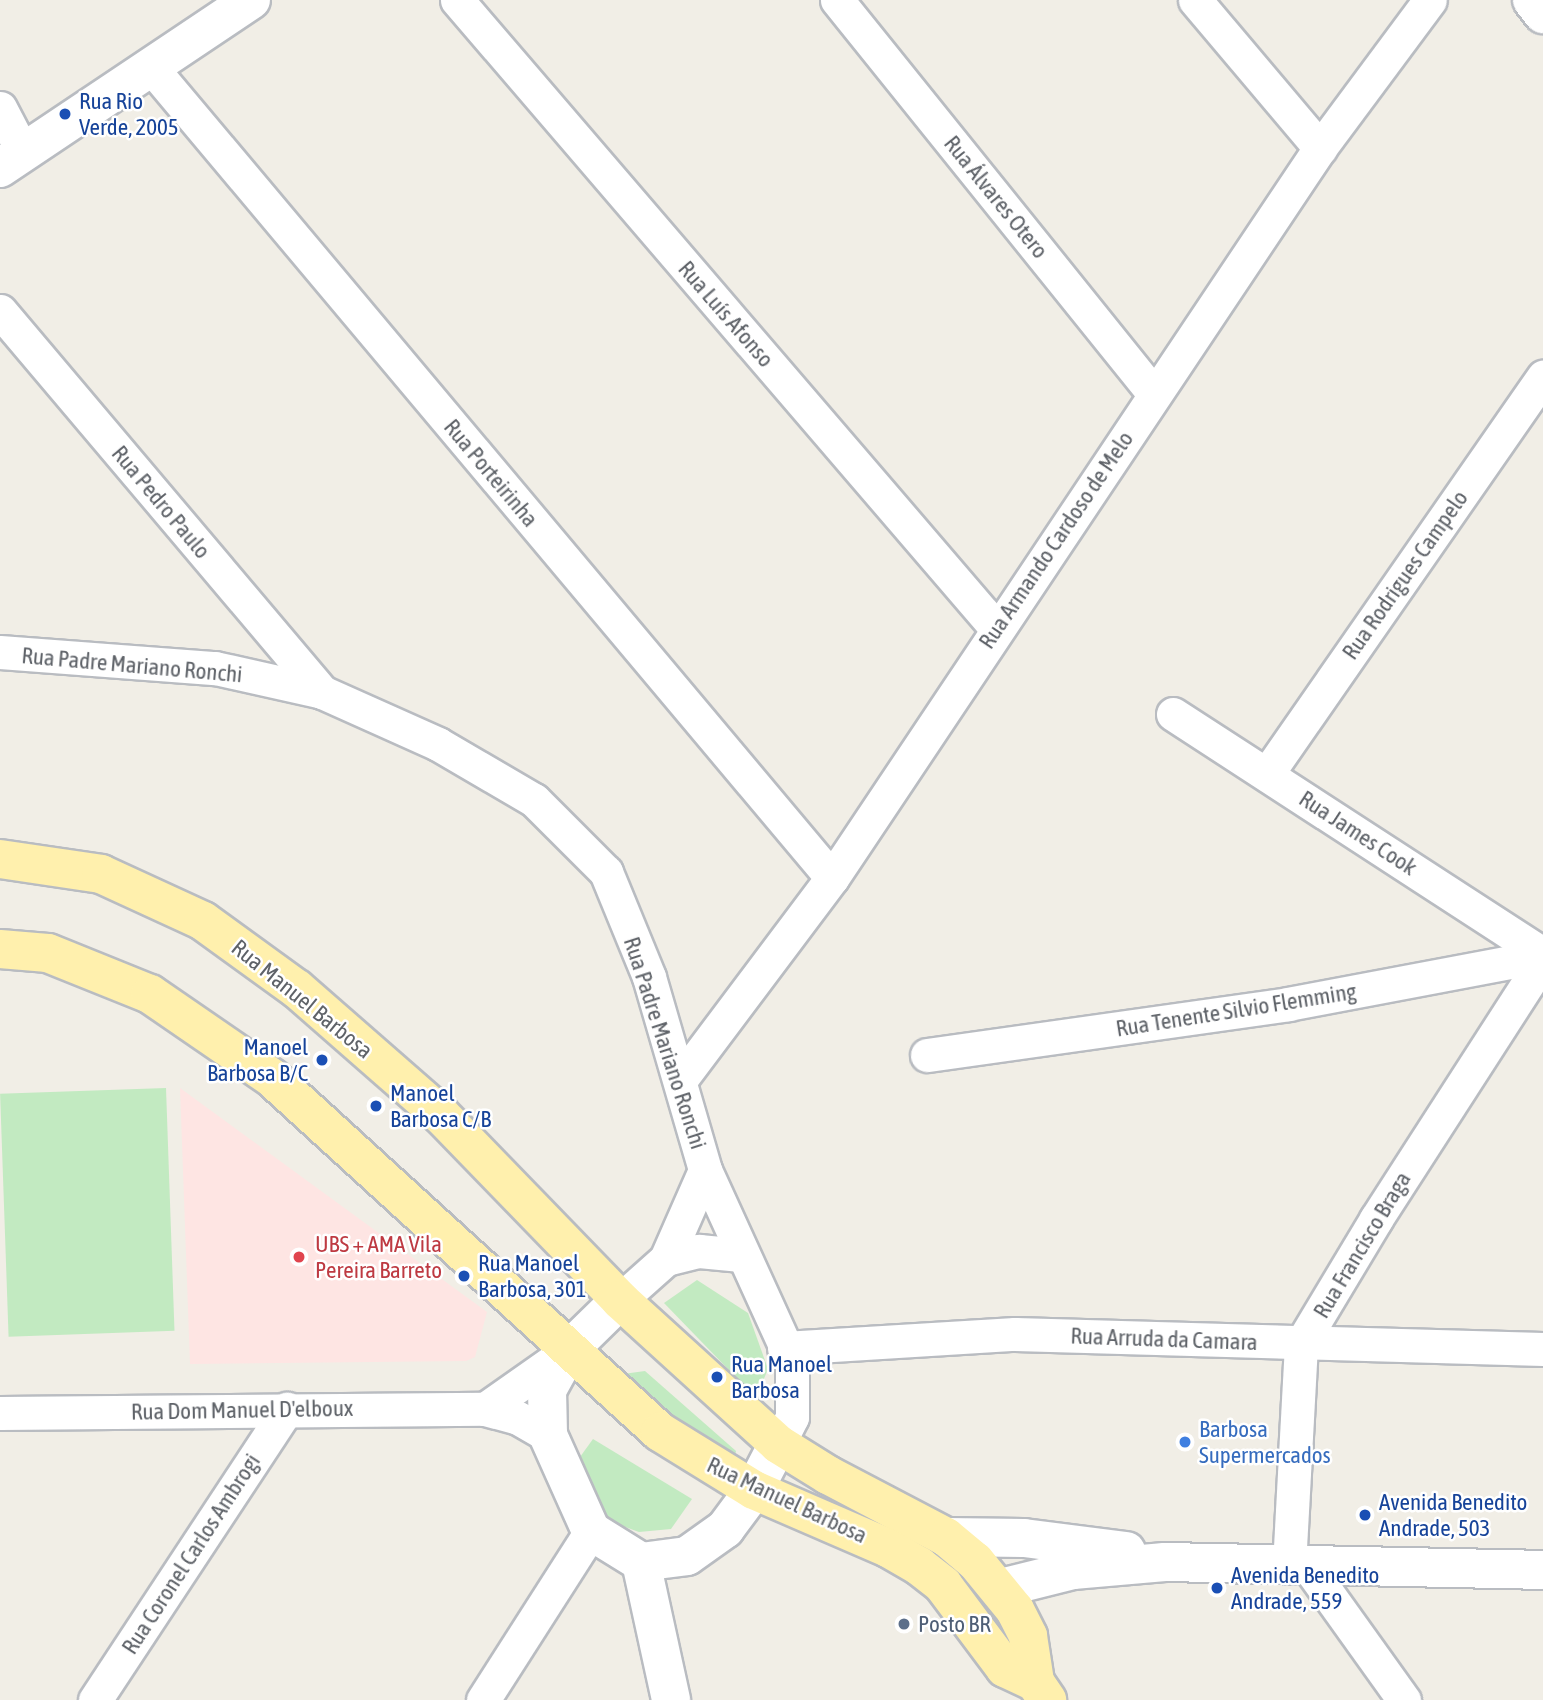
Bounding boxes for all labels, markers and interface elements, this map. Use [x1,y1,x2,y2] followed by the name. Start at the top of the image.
[79,87,179,141] place label: Rua Rio Verde, 2005
[57,106,73,122] marker: Rua Rio Verde, 2005
[938,130,1054,264] street label: Rua Álvares Otero
[672,255,780,373] street label: Rua Luís Afonso
[438,414,544,532] street label: Rua Porteirinha
[973,426,1139,654] street label: Rua Armando Cardoso de Melo
[106,440,216,564] street label: Rua Pedro Paulo
[1336,485,1474,665] street label: Rua Rodrigues Campelo
[20,642,244,688] street label: Rua Padre Mariano Ronchi
[1294,785,1422,881] street label: Rua James Cook
[618,933,712,1153] street label: Rua Padre Mariano Ronchi
[226,934,378,1064] street label: Rua Manuel Barbosa
[1114,977,1358,1043] street label: Rua Tenente Silvio Flemming
[207,1033,308,1087] place label: Manoel Barbosa B/C
[314,1052,330,1068] marker: Manoel Barbosa B/C
[390,1079,491,1133] place label: Manoel Barbosa C/B
[368,1098,384,1114] marker: Manoel Barbosa C/B
[1307,1167,1417,1323] street label: Rua Francisco Braga
[315,1230,442,1284] place label: UBS + AMA Vila Pereira Barreto
[289,1247,309,1267] marker: UBS + AMA Vila Pereira Barreto
[478,1249,587,1303] place label: Rua Manoel Barbosa, 301
[456,1268,472,1284] marker: Rua Manoel Barbosa, 301
[1070,1322,1258,1356] street label: Rua Arruda da Camara
[731,1350,832,1404] place label: Rua Manoel Barbosa
[709,1369,725,1385] marker: Rua Manoel Barbosa
[131,1394,353,1426] street label: Rua Dom Manuel D'elboux
[1199,1415,1331,1469] place label: Barbosa Supermercados
[1177,1434,1193,1450] marker: Barbosa Supermercados
[116,1449,266,1659] street label: Rua Coronel Carlos Ambrogi
[703,1451,871,1549] street label: Rua Manuel Barbosa
[1379,1488,1527,1542] place label: Avenida Benedito Andrade, 503
[1357,1507,1373,1523] marker: Avenida Benedito Andrade, 503
[1231,1561,1379,1615] place label: Avenida Benedito Andrade, 559
[1209,1580,1225,1596] marker: Avenida Benedito Andrade, 559
[918,1610,991,1638] place label: Posto BR
[896,1616,912,1632] marker: Posto BR

